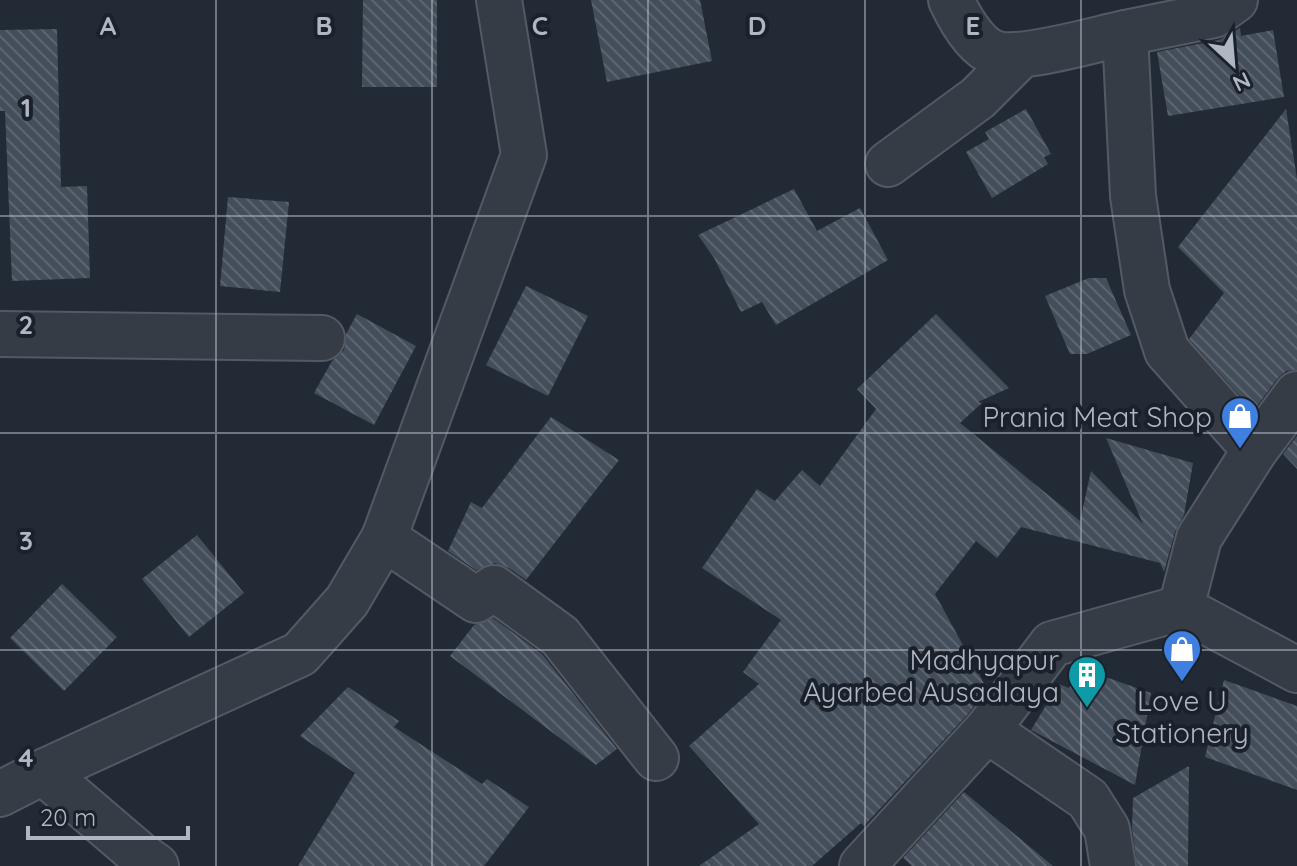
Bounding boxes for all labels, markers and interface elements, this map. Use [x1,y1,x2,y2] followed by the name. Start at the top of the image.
[100,9,117,42] text: A
[315,9,333,42] text: B
[532,9,548,42] text: C
[748,9,766,42] text: D
[966,9,980,42] text: E
[1193,24,1273,104] north arrow
[1228,66,1255,98] text: N
[21,91,31,124] text: 1
[19,308,33,341] text: 2
[1219,395,1261,450] shop icon: Prania Meat Shop
[982,399,1212,434] place label: Prania Meat Shop
[19,524,33,557] text: 3
[1161,628,1203,683] shop icon: Love U Stationery
[803,642,1059,709] place label: Madhyapur Ayarbed Ausadlaya
[1066,654,1108,709] building icon: Madhyapur Ayarbed Ausadlaya
[1115,683,1249,750] place label: Love U Stationery
[18,741,34,774] text: 4
[28,790,188,840] scale bar
[40,802,96,832] text: 20 m

